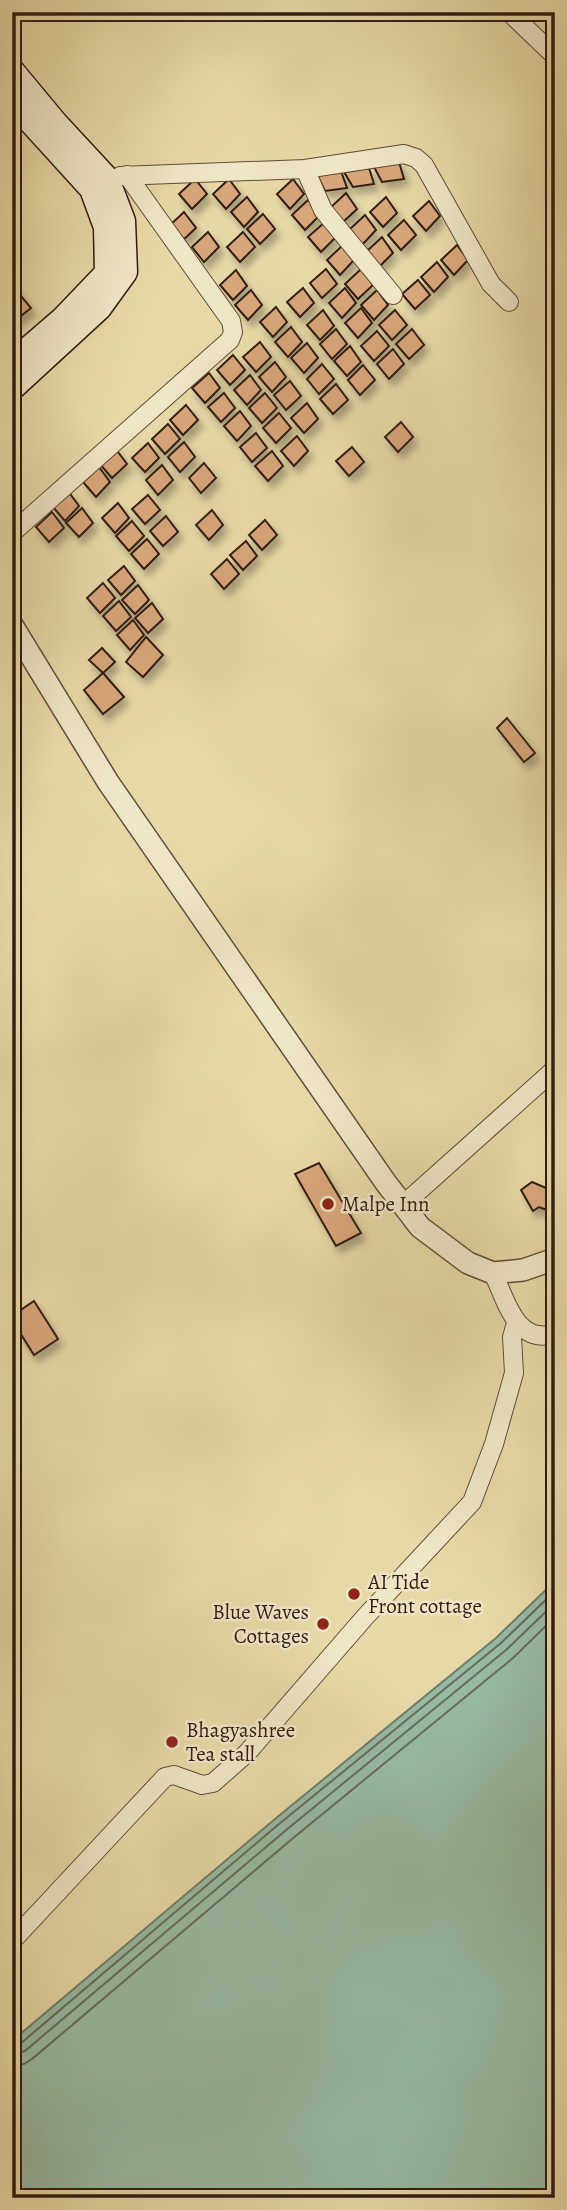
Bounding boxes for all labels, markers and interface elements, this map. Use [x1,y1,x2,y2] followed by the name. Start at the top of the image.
[342,1190,430,1218] place label: Malpe Inn
[320,1196,336,1212] marker: Malpe Inn
[367,1568,482,1620] place label: AI Tide Front cottage
[346,1586,362,1602] marker: AI Tide Front cottage
[212,1598,309,1650] place label: Blue Waves Cottages
[315,1616,331,1632] marker: Blue Waves Cottages
[186,1716,295,1768] place label: Bhagyashree Tea stall
[164,1734,180,1750] marker: Bhagyashree Tea stall

